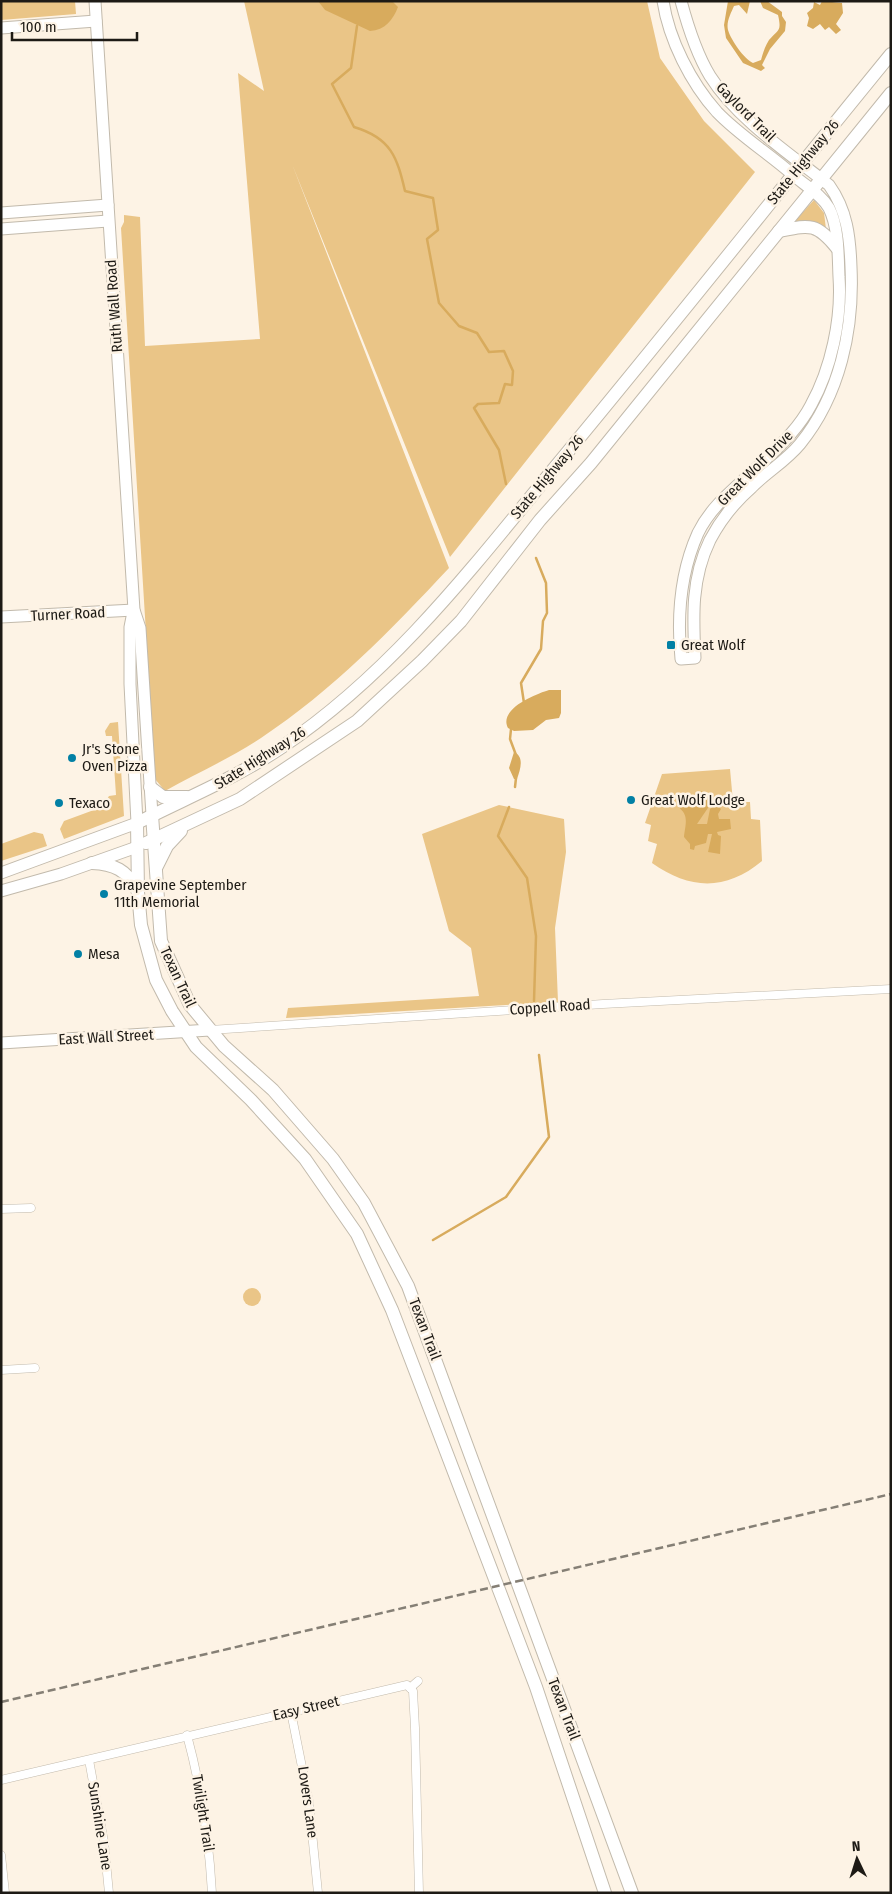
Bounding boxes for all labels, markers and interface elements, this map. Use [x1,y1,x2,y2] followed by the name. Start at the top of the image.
[12,10,138,42] scale bar
[20,18,57,36] text: 100 m
[712,78,780,146] street label: Gaylord Trail
[763,116,843,208] street label: State Highway 26
[102,259,126,353] street label: Ruth Wall Road
[714,427,796,509] street label: Great Wolf Drive
[507,431,587,523] street label: State Highway 26
[30,603,106,625] street label: Turner Road
[681,636,746,654] place label: Great Wolf
[665,639,677,651] marker: Great Wolf
[211,723,309,793] street label: State Highway 26
[82,740,148,775] place label: Jr's Stone Oven Pizza
[66,752,78,764] marker: Jr's Stone Oven Pizza
[641,791,745,809] place label: Great Wolf Lodge
[69,794,110,812] place label: Texaco
[625,794,637,806] marker: Great Wolf Lodge
[53,797,65,809] marker: Texaco
[114,876,247,911] place label: Grapevine September 11th Memorial
[98,888,110,900] marker: Grapevine September 11th Memorial
[156,944,200,1010] street label: Texan Trail
[88,945,120,963] place label: Mesa
[72,948,84,960] marker: Mesa
[509,995,591,1019] street label: Coppell Road
[58,1026,154,1048] street label: East Wall Street
[405,1295,445,1363] street label: Texan Trail
[544,1675,584,1743] street label: Texan Trail
[271,1692,341,1724] street label: Easy Street
[294,1765,322,1839] street label: Lovers Lane
[188,1773,218,1853] street label: Twilight Trail
[84,1780,116,1872] street label: Sunshine Lane
[832,1834,882,1884] north arrow
[851,1838,861,1855] text: N

